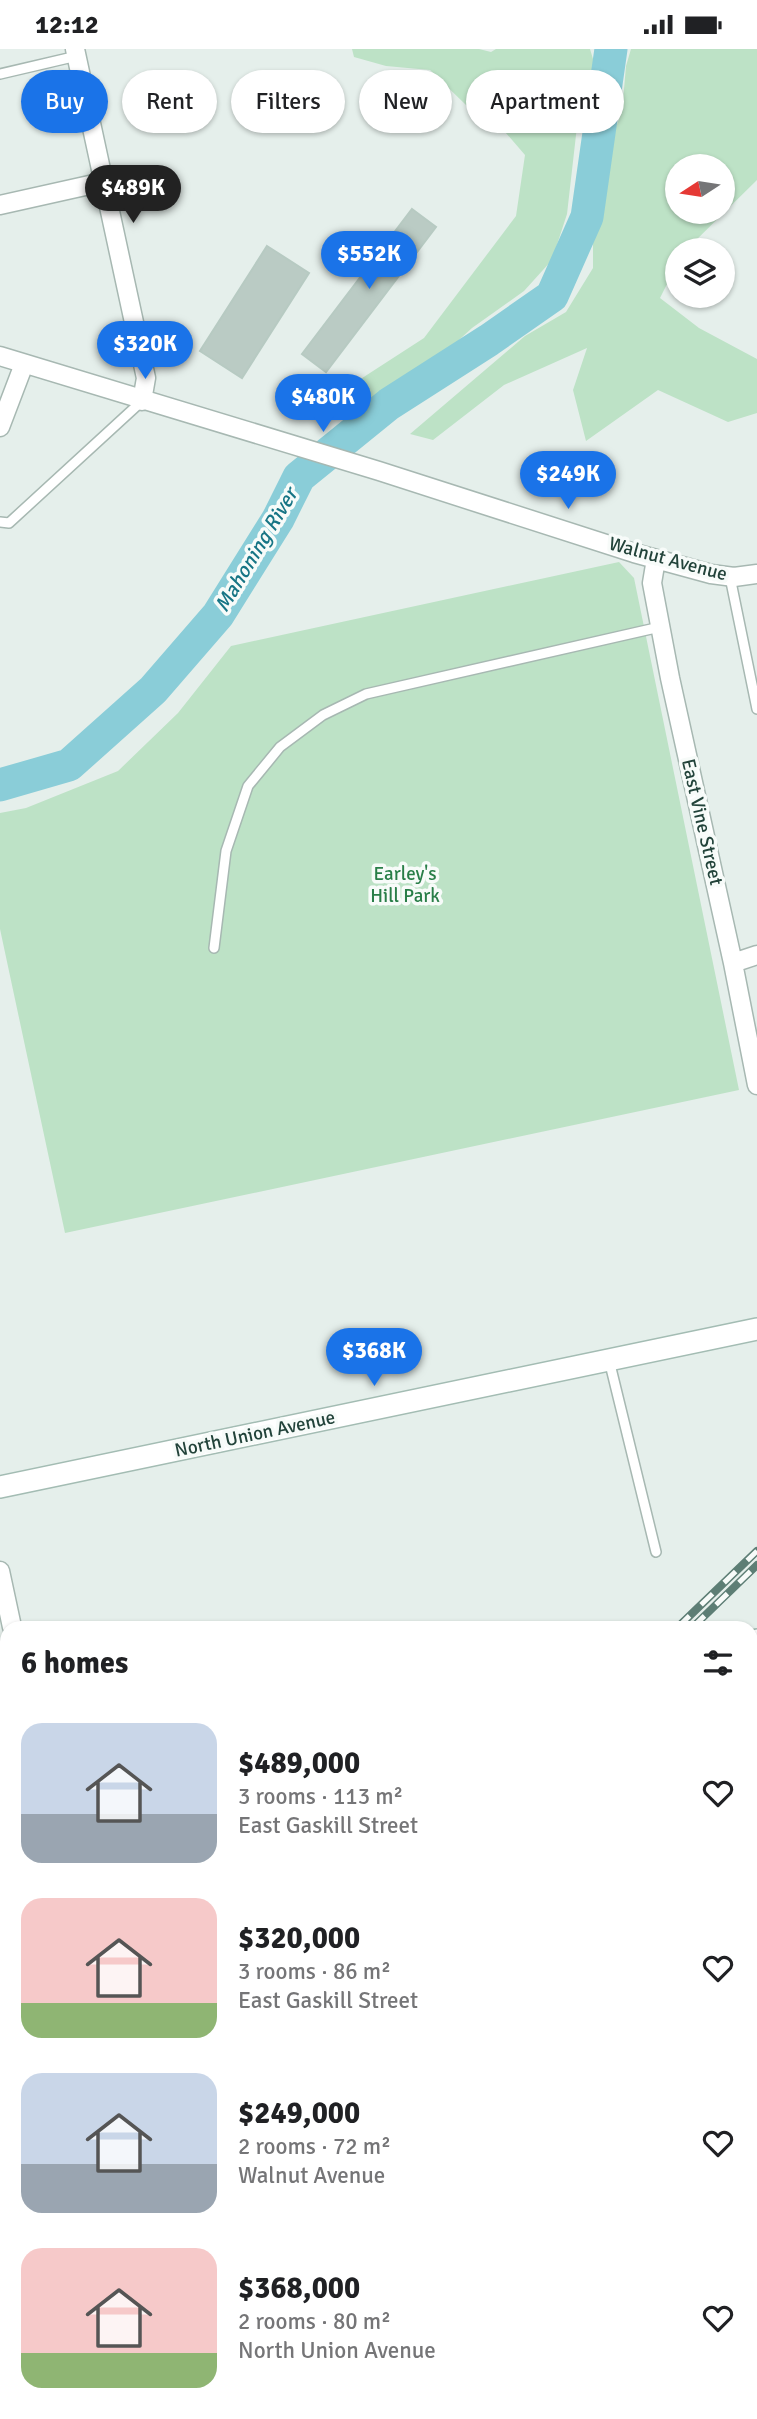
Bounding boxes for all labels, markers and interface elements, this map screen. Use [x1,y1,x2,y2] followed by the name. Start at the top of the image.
[35,9,99,41] text: 12:12
[21,70,108,133] chip: Buy
[122,70,217,133] chip: Rent
[231,70,345,133] chip: Filters
[359,70,452,133] chip: New
[466,70,624,133] chip: Apartment
[665,154,735,224] north arrow
[665,154,735,308] map controls
[84,165,182,225] pin: $489K
[101,173,165,202] text: $489K
[320,231,418,291] pin: $552K
[665,238,735,308] button: layers
[337,239,401,268] text: $552K
[96,321,194,381] pin: $320K
[113,329,177,358] text: $320K
[274,375,372,434] pin: $480K
[291,382,355,411] text: $480K
[519,451,617,511] pin: $249K
[536,459,600,488] text: $249K
[209,481,305,617] water label: Mahoning River
[606,532,730,586] street label: Walnut Avenue
[676,756,728,888] street label: East Vine Street
[370,862,440,908] park label: Earley's Hill Park
[325,1329,423,1388] pin: $368K
[342,1336,406,1365] text: $368K
[173,1405,337,1463] street label: North Union Avenue
[699,1644,737,1682] icon: filters
[21,1645,128,1682] text: 6 homes
[238,1745,360,1782] text: $489,000
[77,1751,161,1835] icon: home
[699,1774,737,1812] icon: heart
[238,1782,403,1811] text: 3 rooms · 113 m²
[238,1811,418,1840] text: East Gaskill Street
[238,1920,360,1957] text: $320,000
[77,1926,161,2010] icon: home
[699,1949,737,1987] icon: heart
[238,1957,391,1986] text: 3 rooms · 86 m²
[238,1986,418,2015] text: East Gaskill Street
[238,2095,360,2132] text: $249,000
[77,2101,161,2185] icon: home
[699,2124,737,2162] icon: heart
[238,2132,391,2161] text: 2 rooms · 72 m²
[238,2161,385,2190] text: Walnut Avenue
[238,2270,360,2307] text: $368,000
[77,2276,161,2360] icon: home
[699,2299,737,2337] icon: heart
[238,2307,391,2336] text: 2 rooms · 80 m²
[238,2336,436,2365] text: North Union Avenue

